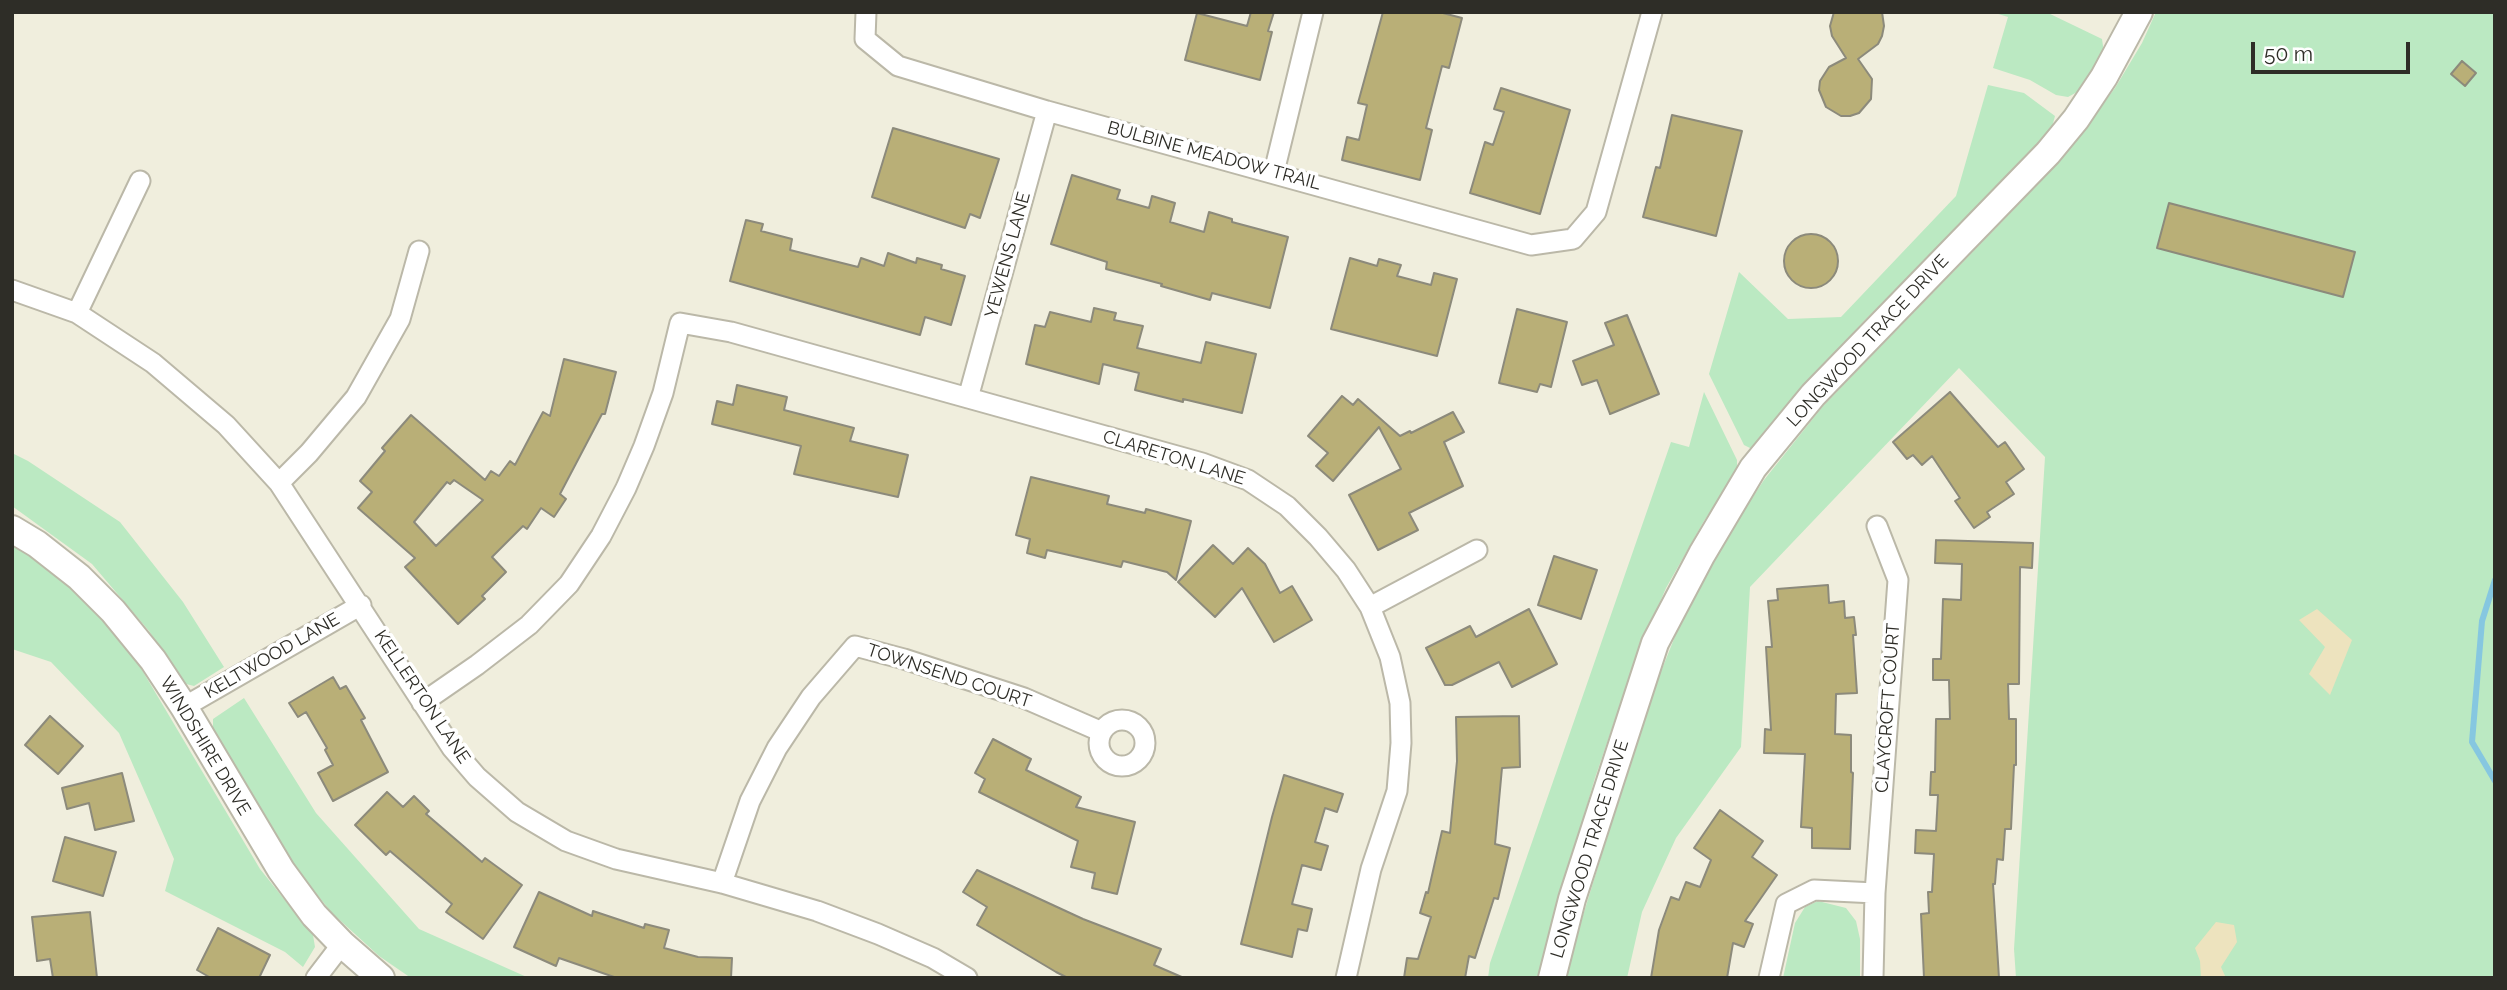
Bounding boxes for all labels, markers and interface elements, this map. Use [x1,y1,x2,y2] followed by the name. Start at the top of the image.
[2255,28,2414,72] scale bar
[2264,41,2313,66] text: 50 m
[1105,117,1323,195] street label: BULBINE MEADOW TRAIL
[981,190,1035,320] street label: YEWENS LANE
[1783,251,1953,431] street label: LONGWOOD TRACE DRIVE
[1100,426,1248,490] street label: CLARETON LANE
[201,609,343,703] street label: KELTWOOD LANE
[1871,622,1905,794] street label: CLAYCROFT COURT
[369,626,475,768] street label: KELLERTON LANE
[864,639,1034,713] street label: TOWNSEND COURT
[155,673,255,819] street label: WINDSHIRE DRIVE
[1546,737,1634,961] street label: LONGWOOD TRACE DRIVE

